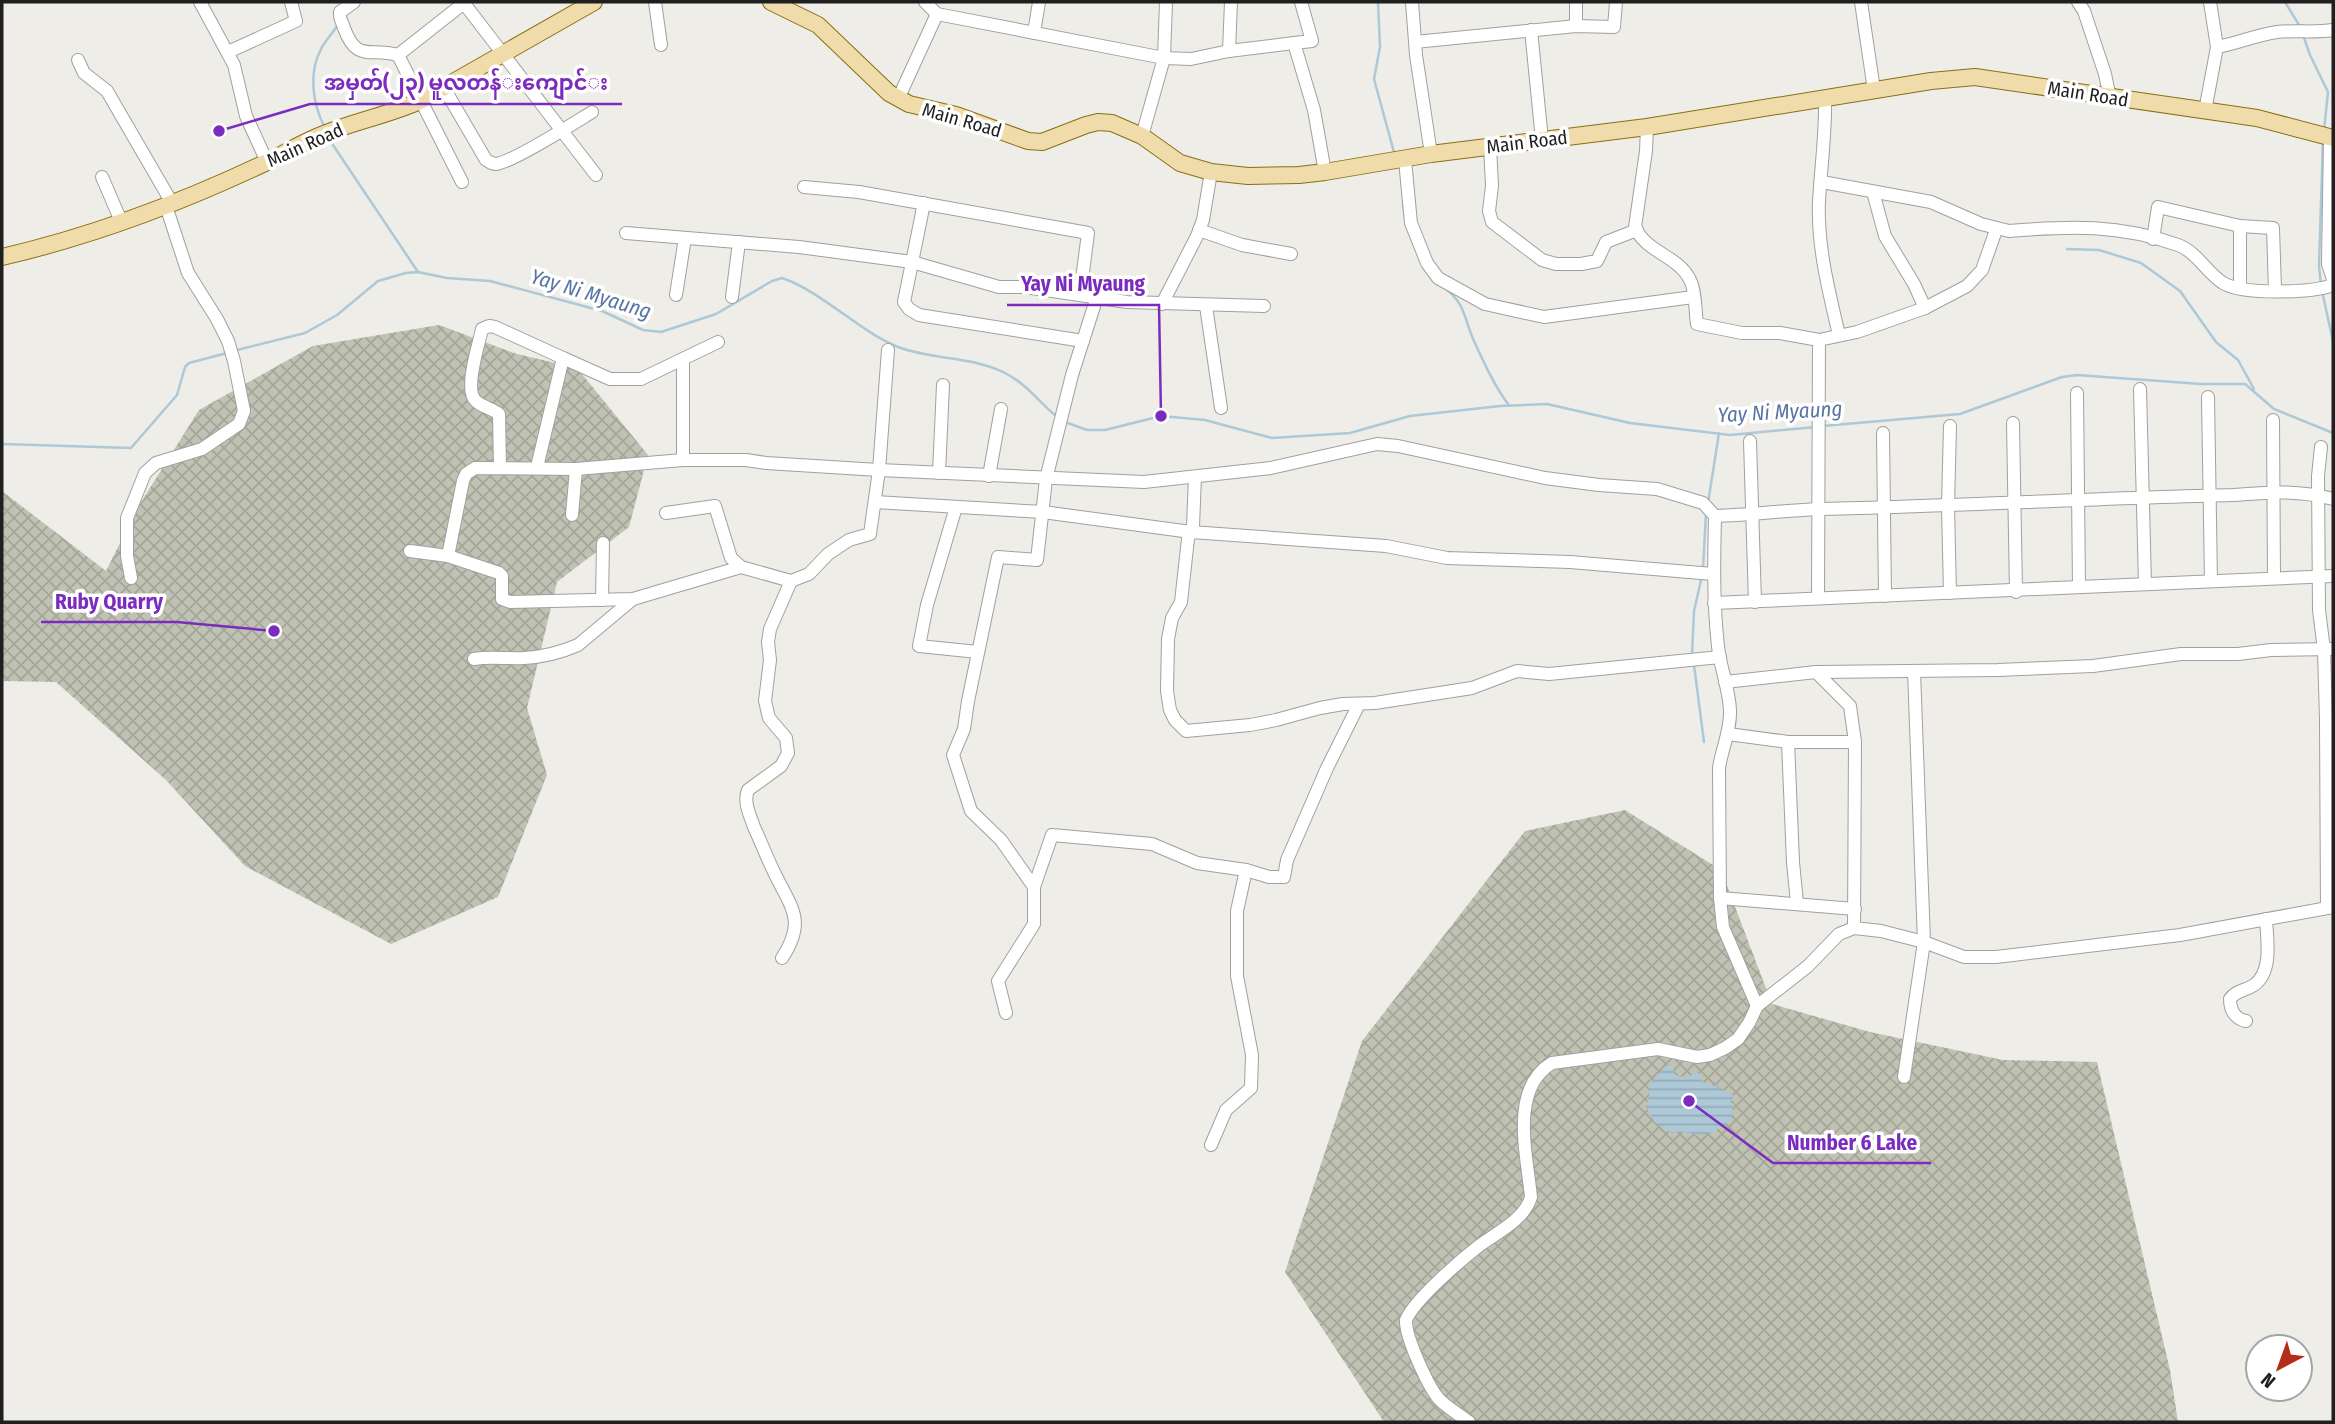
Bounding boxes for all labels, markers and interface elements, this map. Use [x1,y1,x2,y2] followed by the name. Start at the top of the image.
[310,62,622,104] callout: အမှတ်(၂၃) မူလတန်‌း‌ကျောင်‌း
[324,67,608,101] text: အမှတ်(၂၃) မူလတန်‌း‌ကျောင်‌း
[2046,76,2130,112] street label: Main Road
[920,98,1004,142] street label: Main Road
[263,118,347,172] street label: Main Road
[1485,126,1569,158] street label: Main Road
[528,263,654,325] water label: Yay Ni Myaung
[1007,263,1159,305] callout: Yay Ni Myaung
[1020,271,1146,297] text: Yay Ni Myaung
[1717,396,1843,428] water label: Yay Ni Myaung
[41,580,177,622] callout: Ruby Quarry
[55,589,164,615] text: Ruby Quarry
[1773,1121,1931,1163] callout: Number 6 Lake
[1787,1130,1917,1156] text: Number 6 Lake
[2244,1333,2314,1403] north arrow
[2256,1368,2280,1393] text: N

